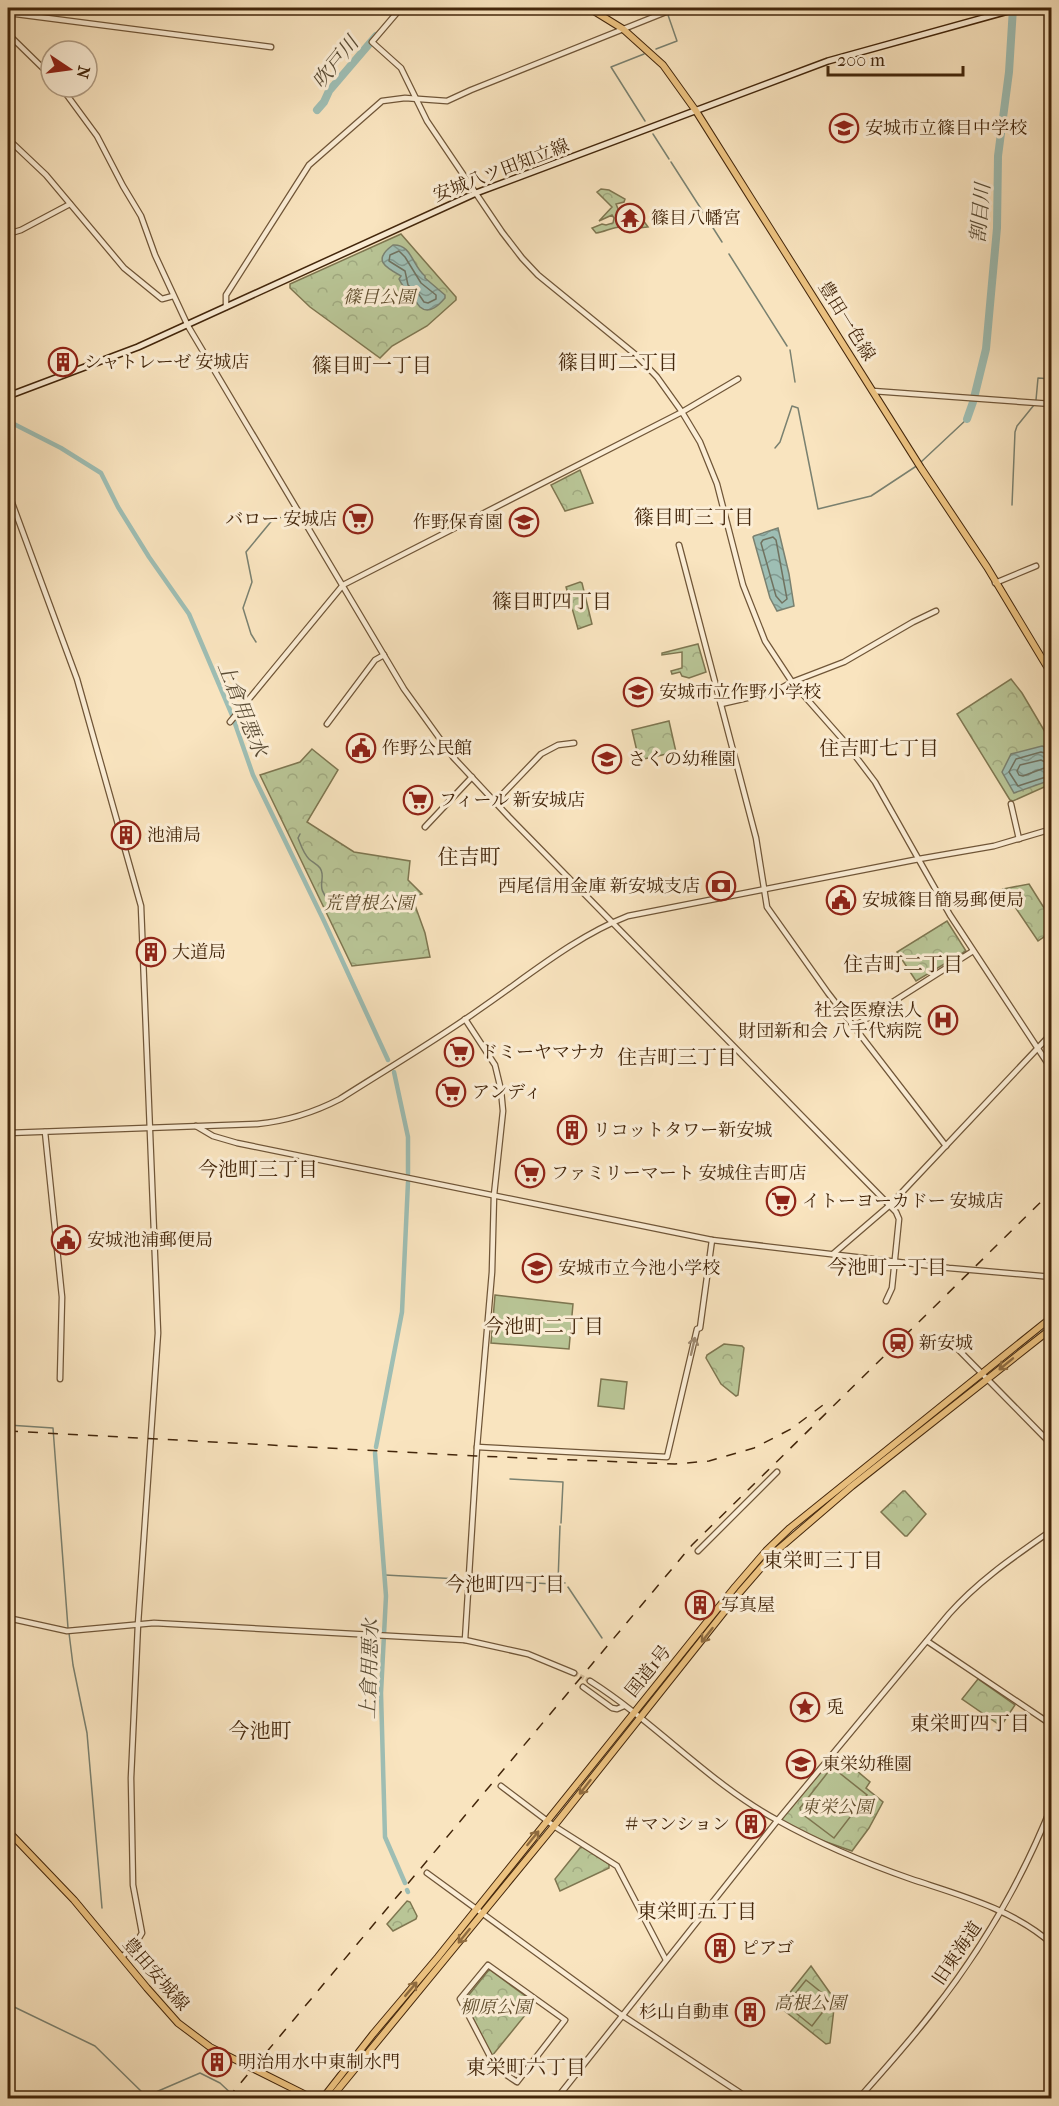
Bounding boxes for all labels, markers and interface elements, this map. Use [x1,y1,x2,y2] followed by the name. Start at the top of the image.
[308,30,364,93] water label: 吹戸川
[39,39,99,99] north arrow
[828,39,963,77] scale bar
[837,50,885,71] text: 200 m
[72,64,94,81] text: N
[828,112,860,144] school or university icon: 安城市立篠目中学校
[865,118,1027,139] place label: 安城市立篠目中学校
[430,135,572,206] street label: 安城八ツ田知立線
[966,180,995,244] water label: 割目川
[614,202,646,234] temple icon: 篠目八幡宮
[651,208,741,229] place label: 篠目八幡宮
[814,278,879,365] street label: 豊田一色線
[343,287,418,308] park label: 篠目公園
[47,346,79,378] building icon: シャトレーゼ 安城店
[558,351,678,374] district label: 篠目町二丁目
[84,352,249,373] place label: シャトレーゼ 安城店
[312,354,432,377] district label: 篠目町一丁目
[342,503,374,535] supermarket icon: バロー 安城店
[508,506,540,538] school or university icon: 作野保育園
[634,506,754,529] district label: 篠目町三丁目
[225,509,337,530] place label: バロー 安城店
[413,512,503,533] place label: 作野保育園
[492,590,612,613] district label: 篠目町四丁目
[213,659,273,762] water label: 上倉用悪水
[622,676,654,708] school or university icon: 安城市立作野小学校
[659,682,821,703] place label: 安城市立作野小学校
[345,732,377,764] public building icon: 作野公民館
[819,737,939,760] district label: 住吉町七丁目
[382,738,472,759] place label: 作野公民館
[591,743,623,775] school or university icon: さくの幼稚園
[628,749,736,770] place label: さくの幼稚園
[402,784,434,816] supermarket icon: フィール 新安城店
[439,790,585,811] place label: フィール 新安城店
[110,819,142,851] building icon: 池浦局
[147,825,201,846] place label: 池浦局
[438,845,501,869] district label: 住吉町
[705,870,737,902] bank icon: 西尾信用金庫 新安城支店
[498,876,700,897] place label: 西尾信用金庫 新安城支店
[825,884,857,916] public building icon: 安城篠目簡易郵便局
[862,890,1024,911] place label: 安城篠目簡易郵便局
[324,893,417,914] park label: 荒曽根公園
[135,936,167,968] building icon: 大道局
[172,942,226,963] place label: 大道局
[843,953,963,976] district label: 住吉町二丁目
[738,1000,922,1042] place label: 社会医療法人 財団新和会 八千代病院
[927,1004,959,1036] hospital icon: 社会医療法人 財団新和会 八千代病院
[443,1036,475,1068] supermarket icon: ドミーヤマナカ
[480,1042,606,1063] place label: ドミーヤマナカ
[617,1046,737,1069] district label: 住吉町三丁目
[435,1076,467,1108] supermarket icon: アンディ
[472,1082,542,1103] place label: アンディ
[556,1114,588,1146] building icon: リコットタワー新安城
[593,1120,772,1141] place label: リコットタワー新安城
[514,1157,546,1189] supermarket icon: ファミリーマート 安城住吉町店
[198,1158,318,1181] district label: 今池町三丁目
[551,1163,807,1184] place label: ファミリーマート 安城住吉町店
[765,1185,797,1217] supermarket icon: イトーヨーカドー 安城店
[802,1191,1004,1212] place label: イトーヨーカドー 安城店
[50,1224,82,1256] public building icon: 安城池浦郵便局
[87,1230,213,1251] place label: 安城池浦郵便局
[521,1252,553,1284] school or university icon: 安城市立今池小学校
[827,1256,947,1279] district label: 今池町一丁目
[558,1258,720,1279] place label: 安城市立今池小学校
[484,1315,604,1338] district label: 今池町二丁目
[882,1327,914,1359] station icon: 新安城
[919,1333,973,1354] place label: 新安城
[688,1336,699,1356] one-way arrow
[998,1358,1014,1371] one-way arrow
[763,1549,883,1572] district label: 東栄町三丁目
[445,1573,565,1596] district label: 今池町四丁目
[684,1589,716,1621] building icon: 写真屋
[721,1595,775,1616] place label: 写真屋
[356,1617,383,1719] water label: 上倉用悪水
[700,1627,713,1643] one-way arrow
[621,1641,676,1701] street label: 国道1号
[789,1691,821,1723] place icon: 兎
[826,1697,844,1718] place label: 兎
[910,1712,1030,1735] district label: 東栄町四丁目
[229,1719,292,1743] district label: 今池町
[785,1748,817,1780] school or university icon: 東栄幼稚園
[822,1754,912,1775] place label: 東栄幼稚園
[578,1779,591,1795] one-way arrow
[801,1797,876,1818] park label: 東栄公園
[735,1808,767,1840] building icon: ＃マンション
[623,1814,730,1835] place label: ＃マンション
[527,1830,540,1846] one-way arrow
[637,1900,757,1923] district label: 東栄町五丁目
[929,1918,986,1989] street label: 旧東海道
[458,1928,471,1944] one-way arrow
[704,1932,736,1964] building icon: ピアゴ
[118,1933,193,2015] street label: 豊田安城線
[741,1938,794,1959] place label: ピアゴ
[404,1981,417,1997] one-way arrow
[774,1993,849,2014] park label: 高根公園
[734,1996,766,2028] building icon: 杉山自動車
[460,1997,535,2018] park label: 柳原公園
[639,2002,729,2023] place label: 杉山自動車
[201,2046,233,2078] building icon: 明治用水中東制水門
[238,2052,400,2073] place label: 明治用水中東制水門
[466,2056,586,2079] district label: 東栄町六丁目

